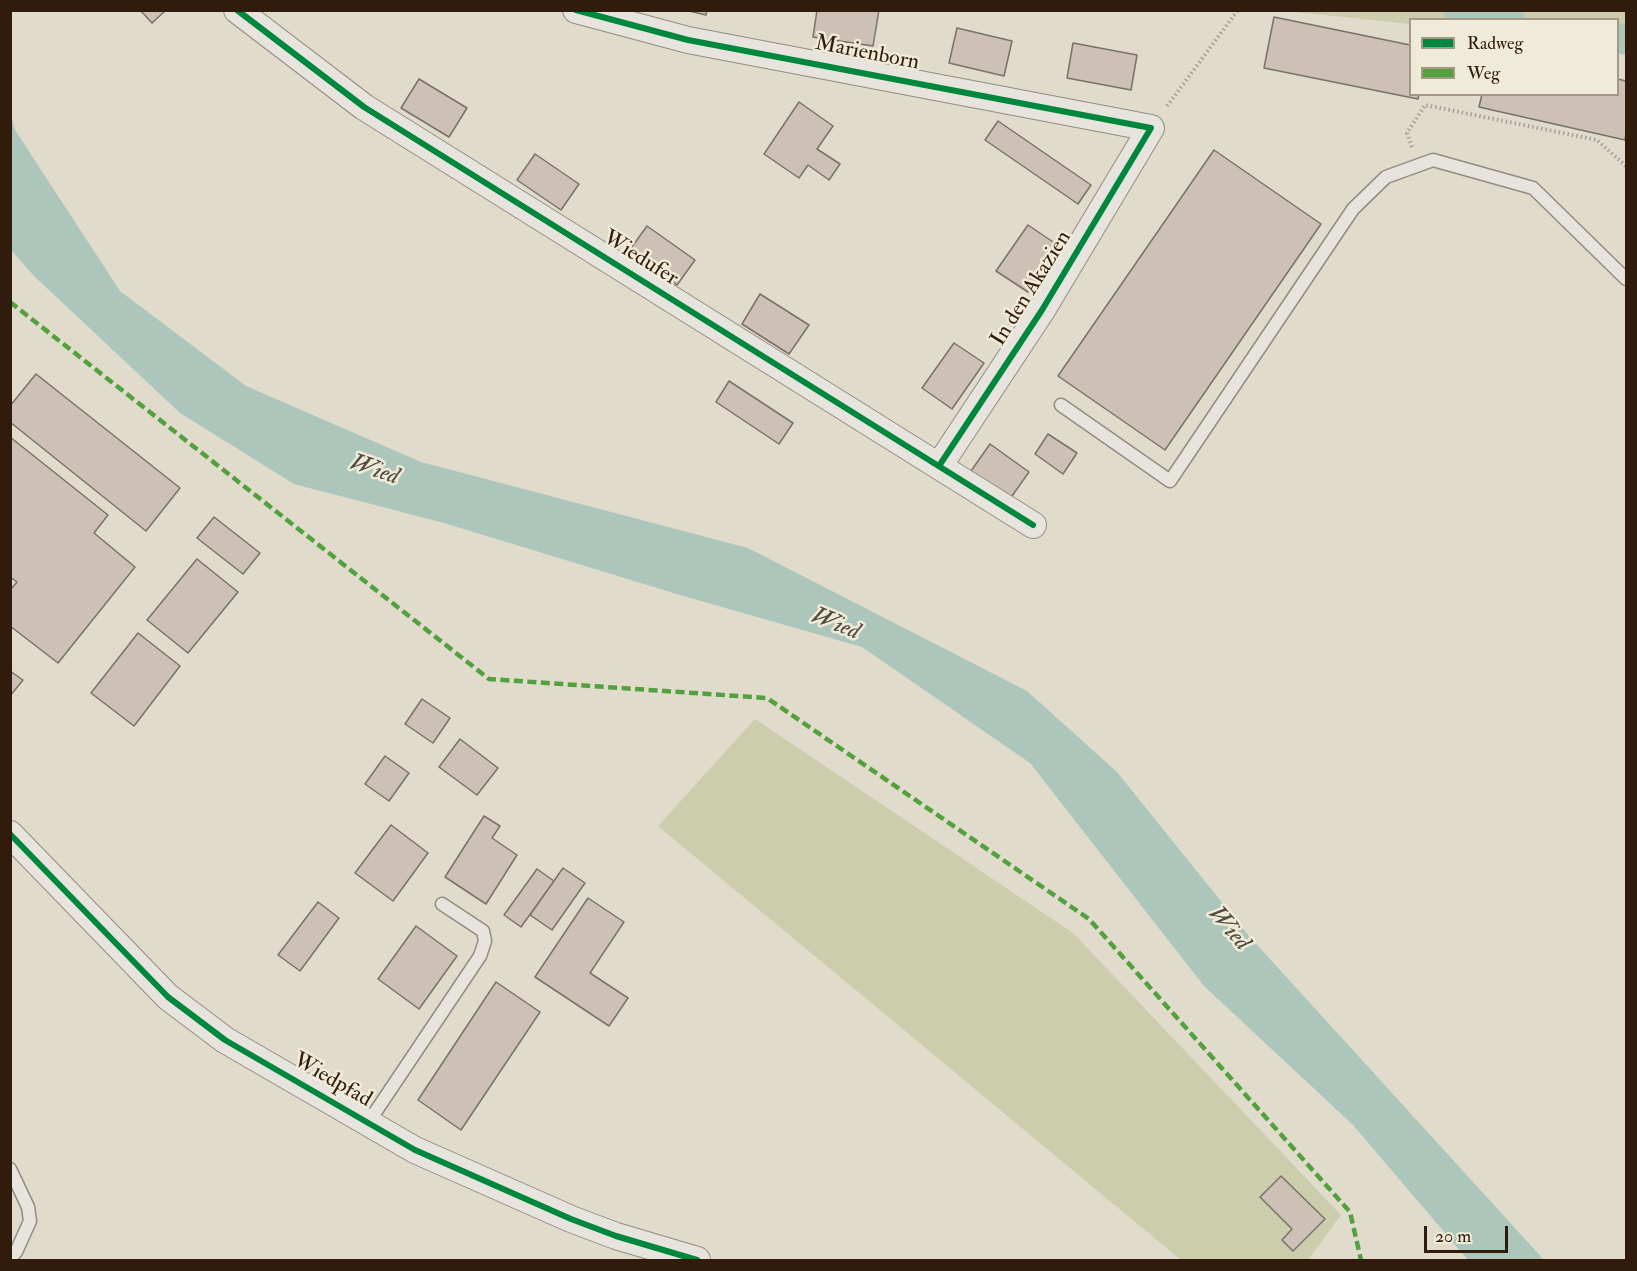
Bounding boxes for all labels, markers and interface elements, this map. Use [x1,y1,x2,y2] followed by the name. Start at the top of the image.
[1409,18,1619,96] legend
[813,31,921,77] street label: Marienborn
[1467,32,1523,55] text: Radweg
[1467,62,1500,85] text: Weg
[597,226,683,292] street label: Wiedufer
[986,226,1078,352] street label: In den Akazien
[346,449,402,493] water label: Wied
[806,602,864,648] water label: Wied
[1201,901,1255,957] water label: Wied
[288,1048,376,1114] street label: Wiedpfad
[1427,1214,1511,1252] scale bar
[1435,1225,1471,1248] text: 20 m

